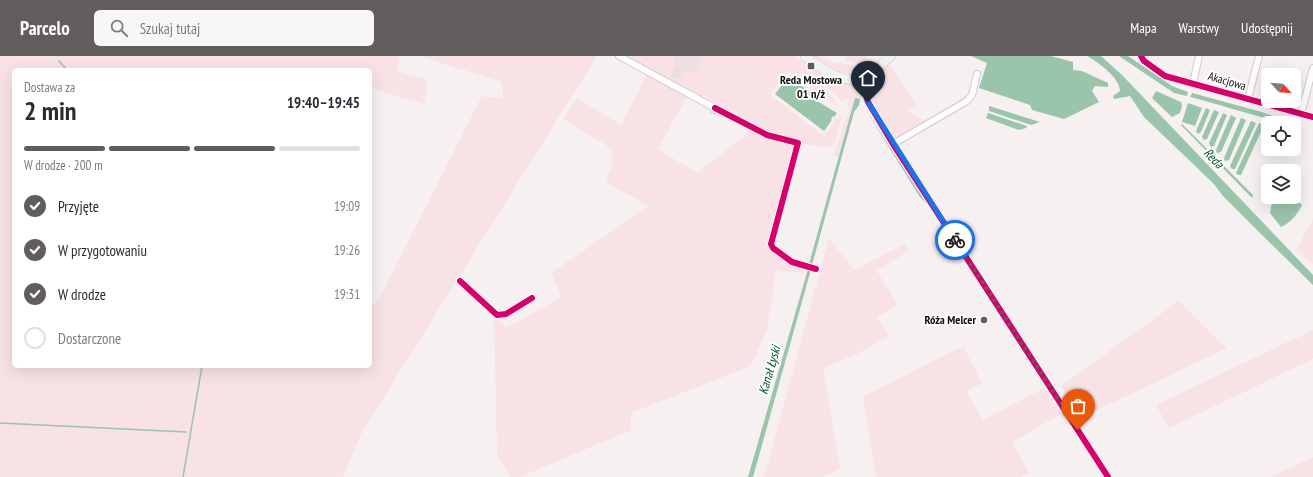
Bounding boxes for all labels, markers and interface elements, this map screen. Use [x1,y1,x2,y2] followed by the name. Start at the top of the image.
[94,10,374,46] search box
[20,16,70,40] text: Parcelo
[108,17,130,39] icon: search
[140,19,200,38] text: Szukaj tutaj
[1130,19,1157,37] text: Mapa
[1179,19,1219,37] text: Warstwy
[1241,19,1293,37] text: Udostępnij
[806,61,816,71] marker: Reda Mostowa 01 n/ż
[851,61,885,102] pin
[857,67,879,89] icon: home
[1206,68,1248,93] street label: Akacjowa
[1261,68,1301,108] north arrow
[1261,68,1301,204] map controls
[780,72,842,101] place label: Reda Mostowa 01 n/ż
[24,79,75,96] text: Dostawa za
[287,93,360,112] text: 19:40–19:45
[24,94,77,127] text: 2 min
[1261,116,1301,156] button: locate
[1200,145,1228,173] water label: Reda
[24,157,103,174] text: W drodze · 200 m
[1261,164,1301,204] button: layers
[24,195,46,217] icon: check
[58,197,99,216] text: Przyjęte
[334,198,360,215] text: 19:09
[935,220,975,260] courier
[944,229,966,251] icon: bike
[24,239,46,261] icon: check
[58,241,147,260] text: W przygotowaniu
[334,242,360,259] text: 19:26
[24,283,46,305] icon: check
[58,285,106,304] text: W drodze
[334,286,360,303] text: 19:31
[924,312,976,327] place label: Róża Melcer
[979,315,989,325] marker: Róża Melcer
[58,329,121,348] text: Dostarczone
[754,342,785,396] water label: Kanał Łyski
[1061,389,1095,430] pin
[1067,395,1089,417] icon: bag

